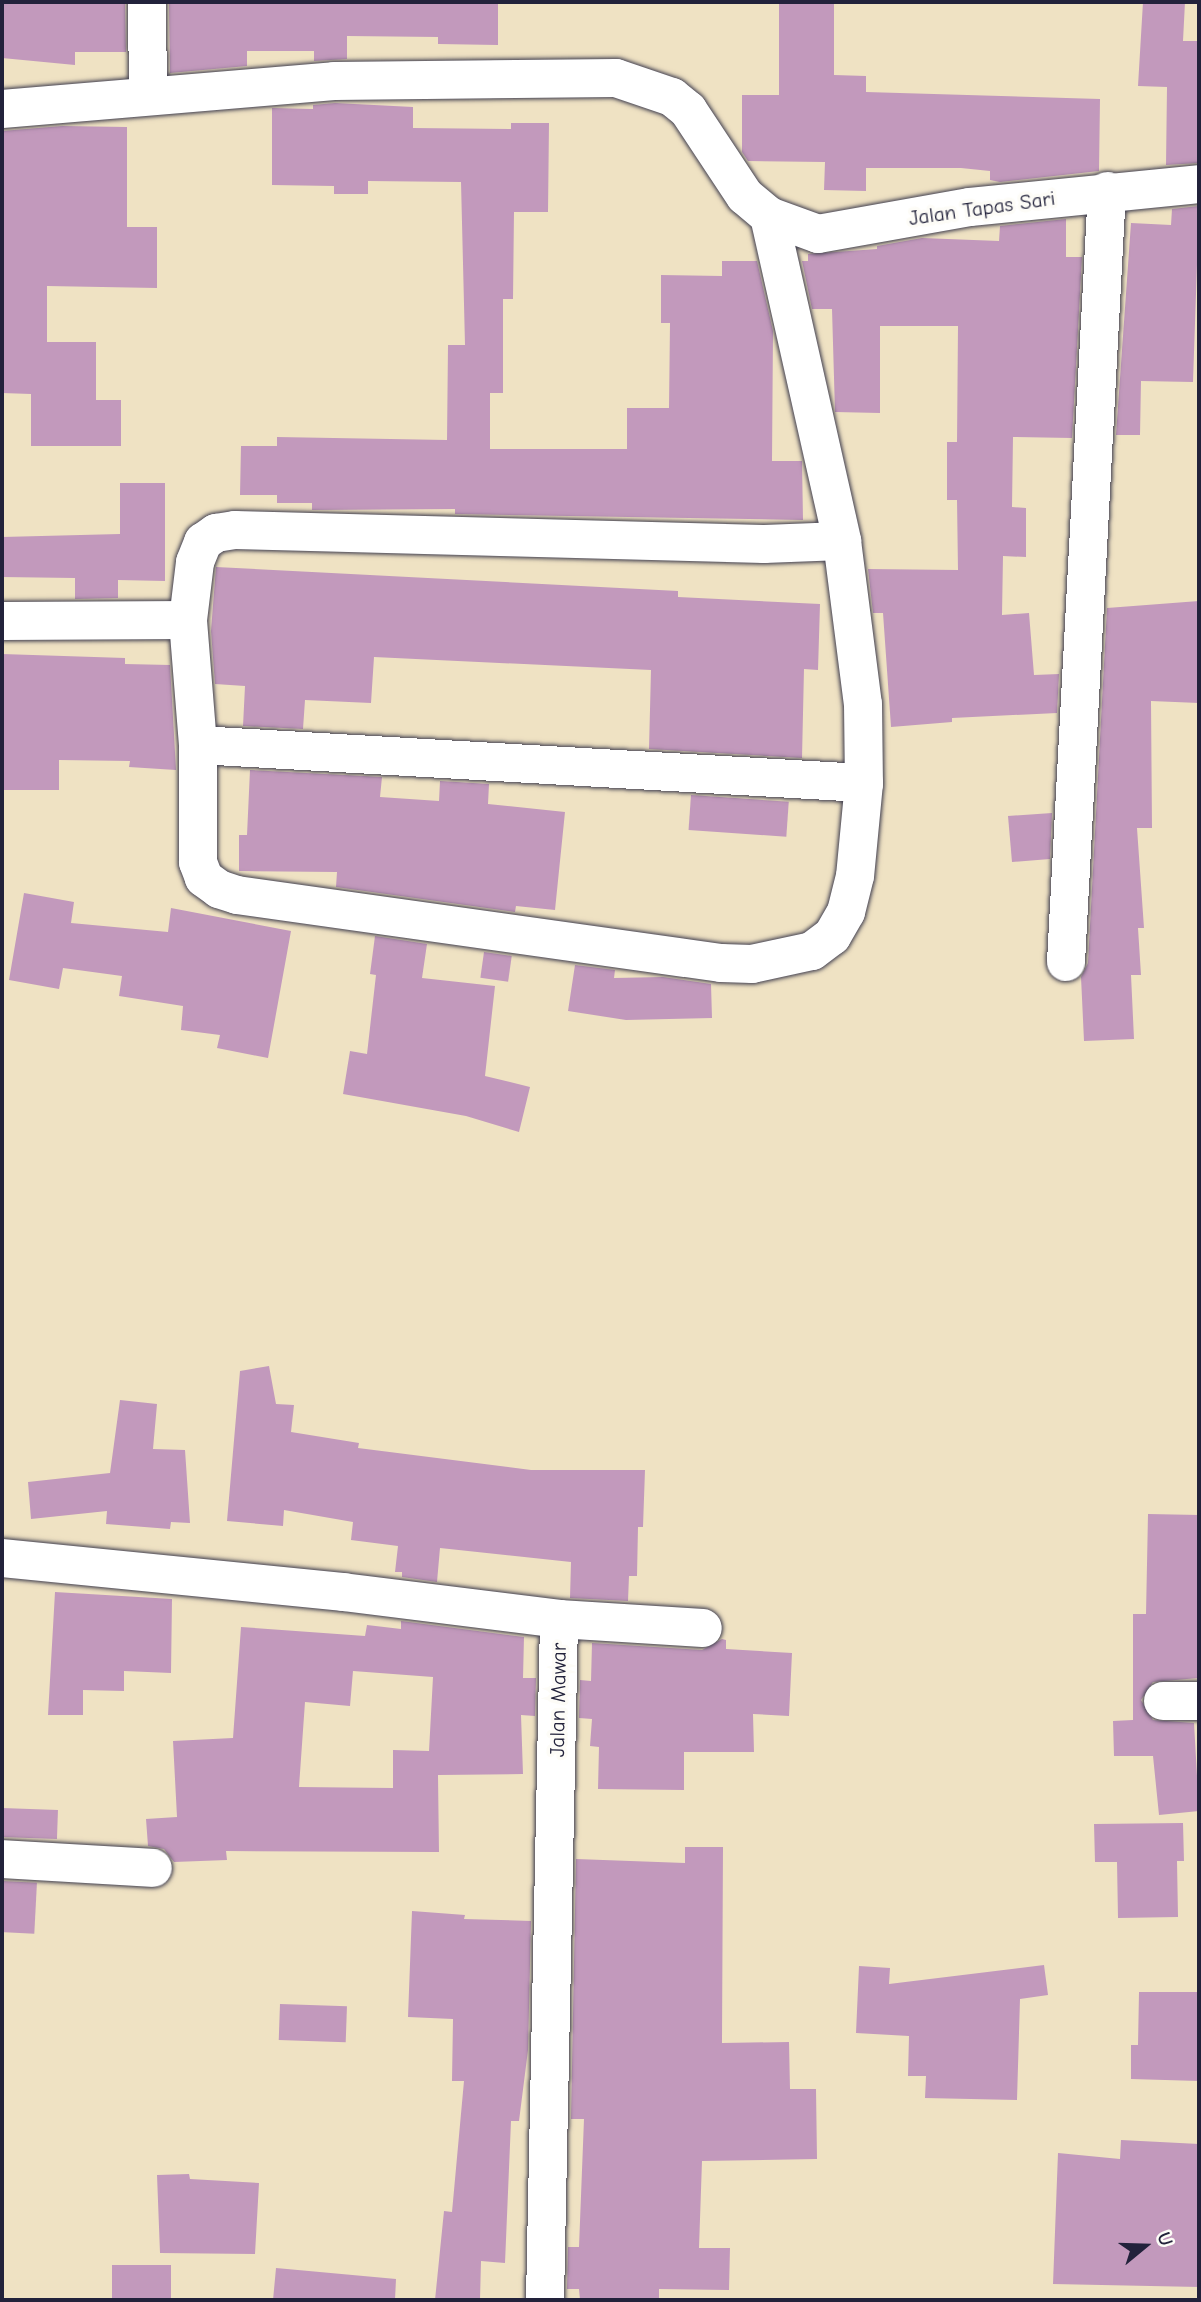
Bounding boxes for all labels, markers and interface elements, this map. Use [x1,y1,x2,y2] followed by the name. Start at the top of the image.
[907,185,1057,231] street label: Jalan Tapas Sari
[544,1643,572,1757] street label: Jalan Mawar
[1110,2211,1180,2281] north arrow
[1152,2230,1177,2249] text: U

